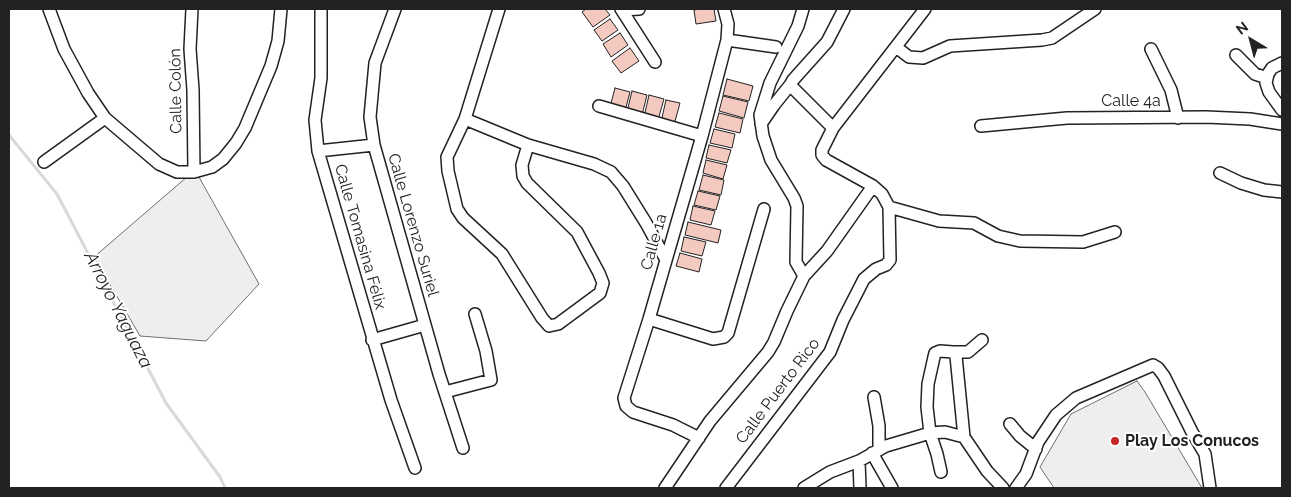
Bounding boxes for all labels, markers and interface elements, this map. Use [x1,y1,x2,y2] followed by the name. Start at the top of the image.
[1226,15,1276,65] north arrow
[1233,18,1251,38] text: N
[166,48,186,134] street label: Calle Colón
[1101,91,1161,111] street label: Calle 4a
[383,151,443,299] street label: Calle Lorenzo Suriel
[330,162,390,312] street label: Calle Tomasina Félix
[637,212,671,272] street label: Calle 1a
[79,248,157,372] water label: Arroyo Yaguaza
[732,334,824,448] street label: Calle Puerto Rico
[1125,431,1259,451] place label: Play Los Conucos
[1109,435,1121,447] marker: Play Los Conucos

